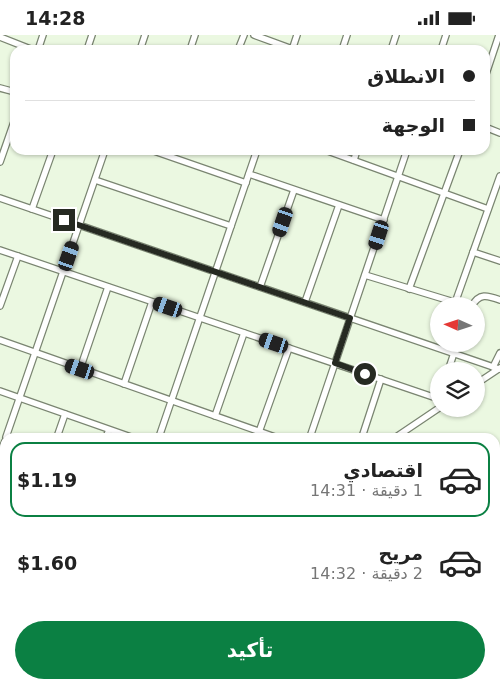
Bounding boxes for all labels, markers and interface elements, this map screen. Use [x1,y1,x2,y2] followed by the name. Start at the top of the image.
[25,7,85,29] text: 14:28
[367,65,445,87] text: الانطلاق
[382,114,445,136] text: الوجهة
[271,205,294,239] car
[53,209,75,231] route end
[367,218,390,252] car
[57,239,80,273] car
[151,295,184,319] car
[430,297,485,353] north arrow
[430,297,485,417] map controls
[257,331,290,355] car
[63,357,96,381] car
[430,362,485,417] button: layers
[354,363,376,385] route start
[438,457,483,502] icon: car
[343,459,423,481] text: اقتصادي
[17,469,77,491] text: $1.19
[310,481,423,500] text: 1 دقيقة · 14:31
[438,540,483,585] icon: car
[379,542,423,564] text: مريح
[17,552,77,574] text: $1.60
[310,564,423,583] text: 2 دقيقة · 14:32
[15,621,485,679] button: تأكيد

